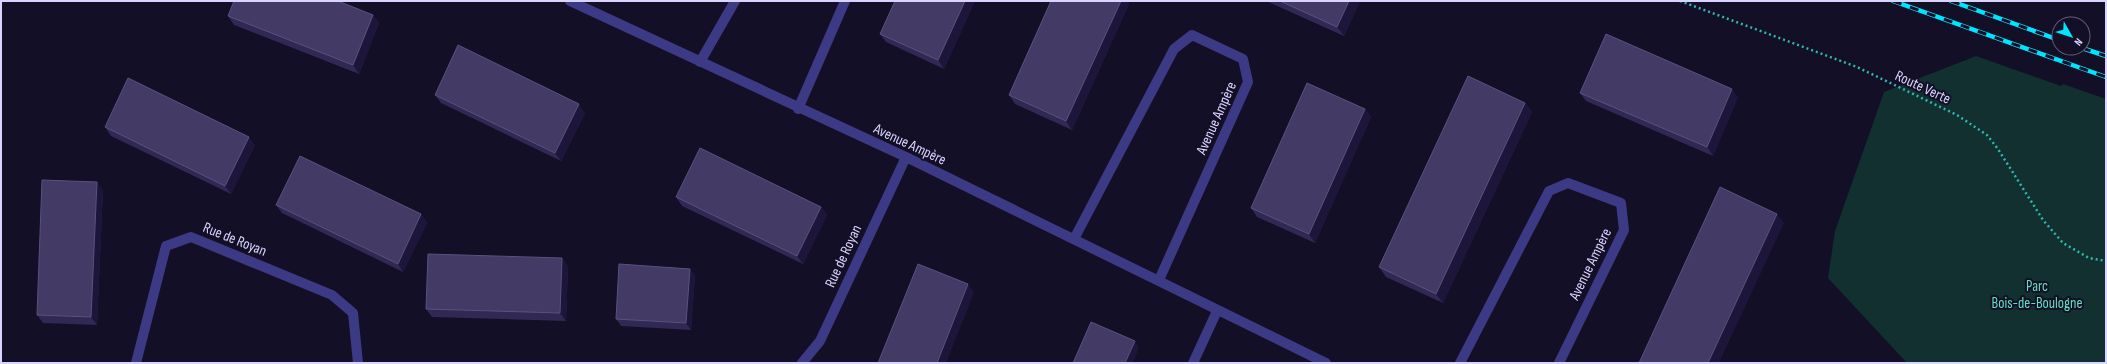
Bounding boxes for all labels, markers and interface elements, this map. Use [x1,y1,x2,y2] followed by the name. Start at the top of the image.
[2051,16,2091,56] north arrow
[2071,36,2085,48] text: N
[1892,66,1954,109] street label: Route Verte
[1192,79,1241,158] street label: Avenue Ampère
[870,119,949,169] street label: Avenue Ampère
[200,218,269,261] street label: Rue de Royan
[821,222,866,291] street label: Rue de Royan
[1564,225,1616,304] street label: Avenue Ampère
[1992,277,2082,313] park label: Parc Bois-de-Boulogne

